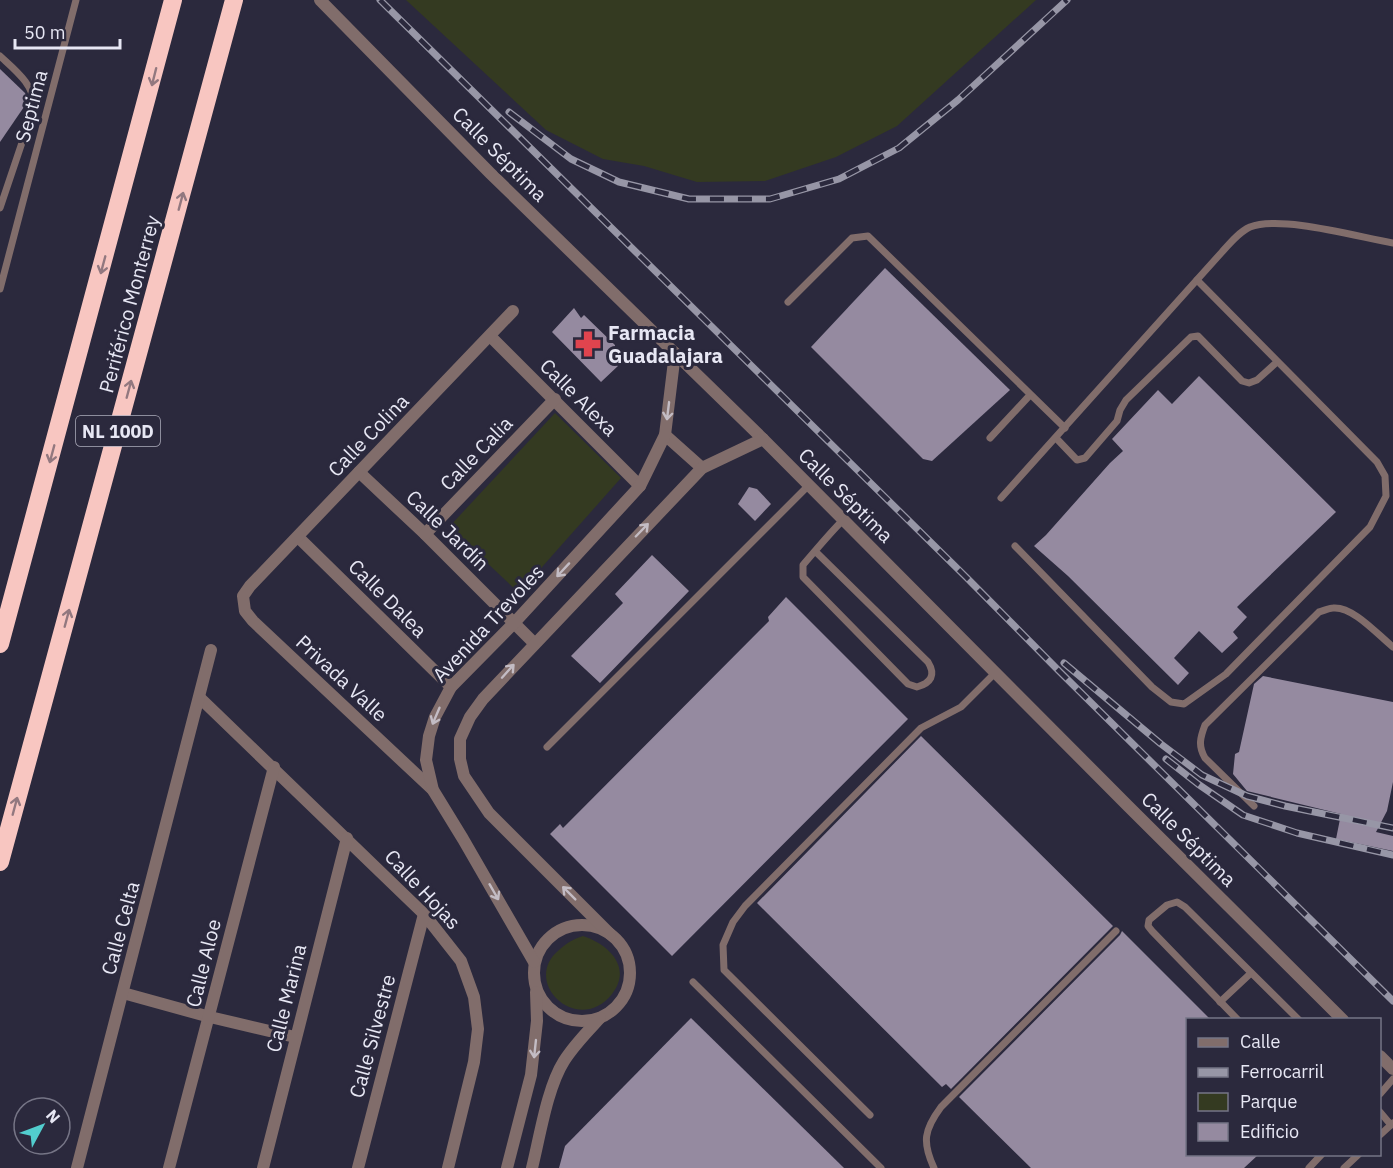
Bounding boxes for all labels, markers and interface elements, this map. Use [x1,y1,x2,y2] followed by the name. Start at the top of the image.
[15,12,120,50] scale bar
[24,21,66,44] text: 50 m
[8,66,54,145] street label: Septima
[147,67,159,86] one-way arrow
[447,101,554,208] street label: Calle Séptima
[175,192,187,211] one-way arrow
[92,212,166,396] street label: Periférico Monterrey
[97,255,108,274] one-way arrow
[608,319,723,369] place label: Farmacia Guadalajara
[573,329,603,359] pharmacy icon: Farmacia Guadalajara
[534,352,624,442] street label: Calle Alexa
[124,380,135,399] one-way arrow
[322,387,415,482] street label: Calle Colina
[662,400,673,420] one-way arrow
[434,410,519,496] street label: Calle Calia
[76,416,160,446] road number: NL 100D
[793,442,900,549] street label: Calle Séptima
[46,444,57,463] one-way arrow
[401,484,495,576] street label: Calle Jardín
[635,522,649,537] one-way arrow
[343,553,433,643] street label: Calle Dalea
[426,558,550,688] street label: Avenida Trevoles
[556,562,570,577] one-way arrow
[61,609,73,628] one-way arrow
[291,629,393,727] street label: Privada Valle
[501,664,515,679] one-way arrow
[430,707,442,725] one-way arrow
[1136,786,1243,893] street label: Calle Séptima
[10,797,22,816] one-way arrow
[379,843,467,935] street label: Calle Hojas
[95,878,146,978] street label: Calle Celta
[488,883,500,900] one-way arrow
[562,885,576,900] one-way arrow
[179,916,227,1010] street label: Calle Aloe
[259,941,313,1055] street label: Calle Marina
[343,971,401,1101] street label: Calle Silvestre
[1186,1018,1381,1156] legend
[1240,1030,1280,1053] text: Calle
[529,1038,540,1058] one-way arrow
[1240,1060,1324,1083] text: Ferrocarril
[1240,1090,1298,1113] text: Parque
[12,1096,72,1156] north arrow
[42,1105,65,1127] text: N
[1240,1120,1299,1143] text: Edificio

